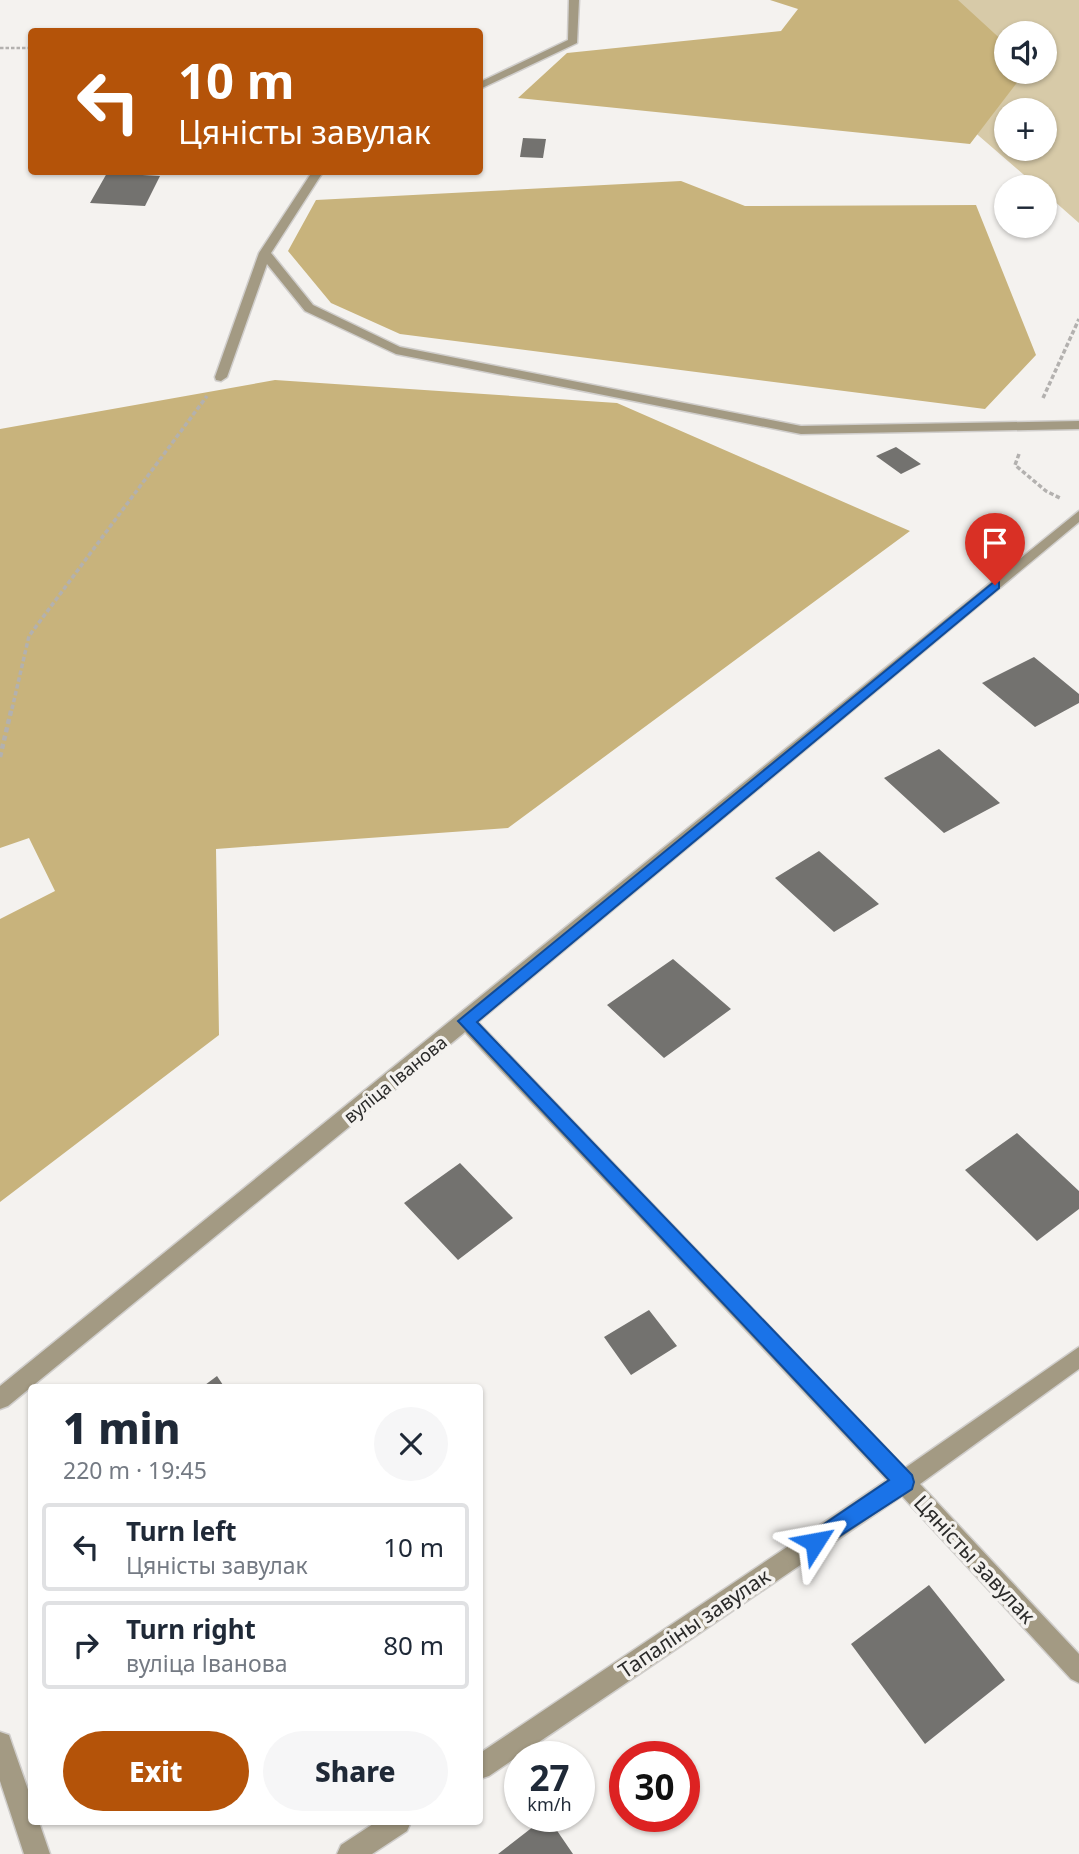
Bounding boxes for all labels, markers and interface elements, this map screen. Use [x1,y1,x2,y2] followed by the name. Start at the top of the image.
[994,21,1057,238] map controls
[994,21,1057,84] button: sound
[178,47,295,113] text: 10 m
[63,56,154,147] icon: left
[994,98,1057,161] button: +
[178,110,431,153] text: Цяністы завулак
[994,175,1057,238] button: −
[965,513,1025,585] pin
[976,524,1014,562] icon: arrive
[338,1030,452,1128] street label: вуліца Іванова
[63,1399,180,1456] text: 1 min
[374,1407,448,1481] button: close
[63,1454,207,1486] text: 220 m · 19:45
[908,1489,1042,1629] street label: Цяністы завулак
[778,1505,852,1579] position arrow
[126,1513,237,1549] text: Turn left
[67,1528,105,1566] icon: left
[383,1529,444,1565] text: 10 m
[126,1549,308,1581] text: Цяністы завулак
[613,1562,775,1684] street label: Тапаліны завулак
[126,1611,256,1647] text: Turn right
[67,1626,105,1664] icon: right
[383,1627,444,1663] text: 80 m
[126,1647,287,1679] text: вуліца Іванова
[63,1731,249,1811] button: Exit
[263,1731,448,1811] button: Share
[609,1741,700,1832] speed limit sign: 30
[529,1754,570,1801] text: 27
[527,1792,572,1816] text: km/h

